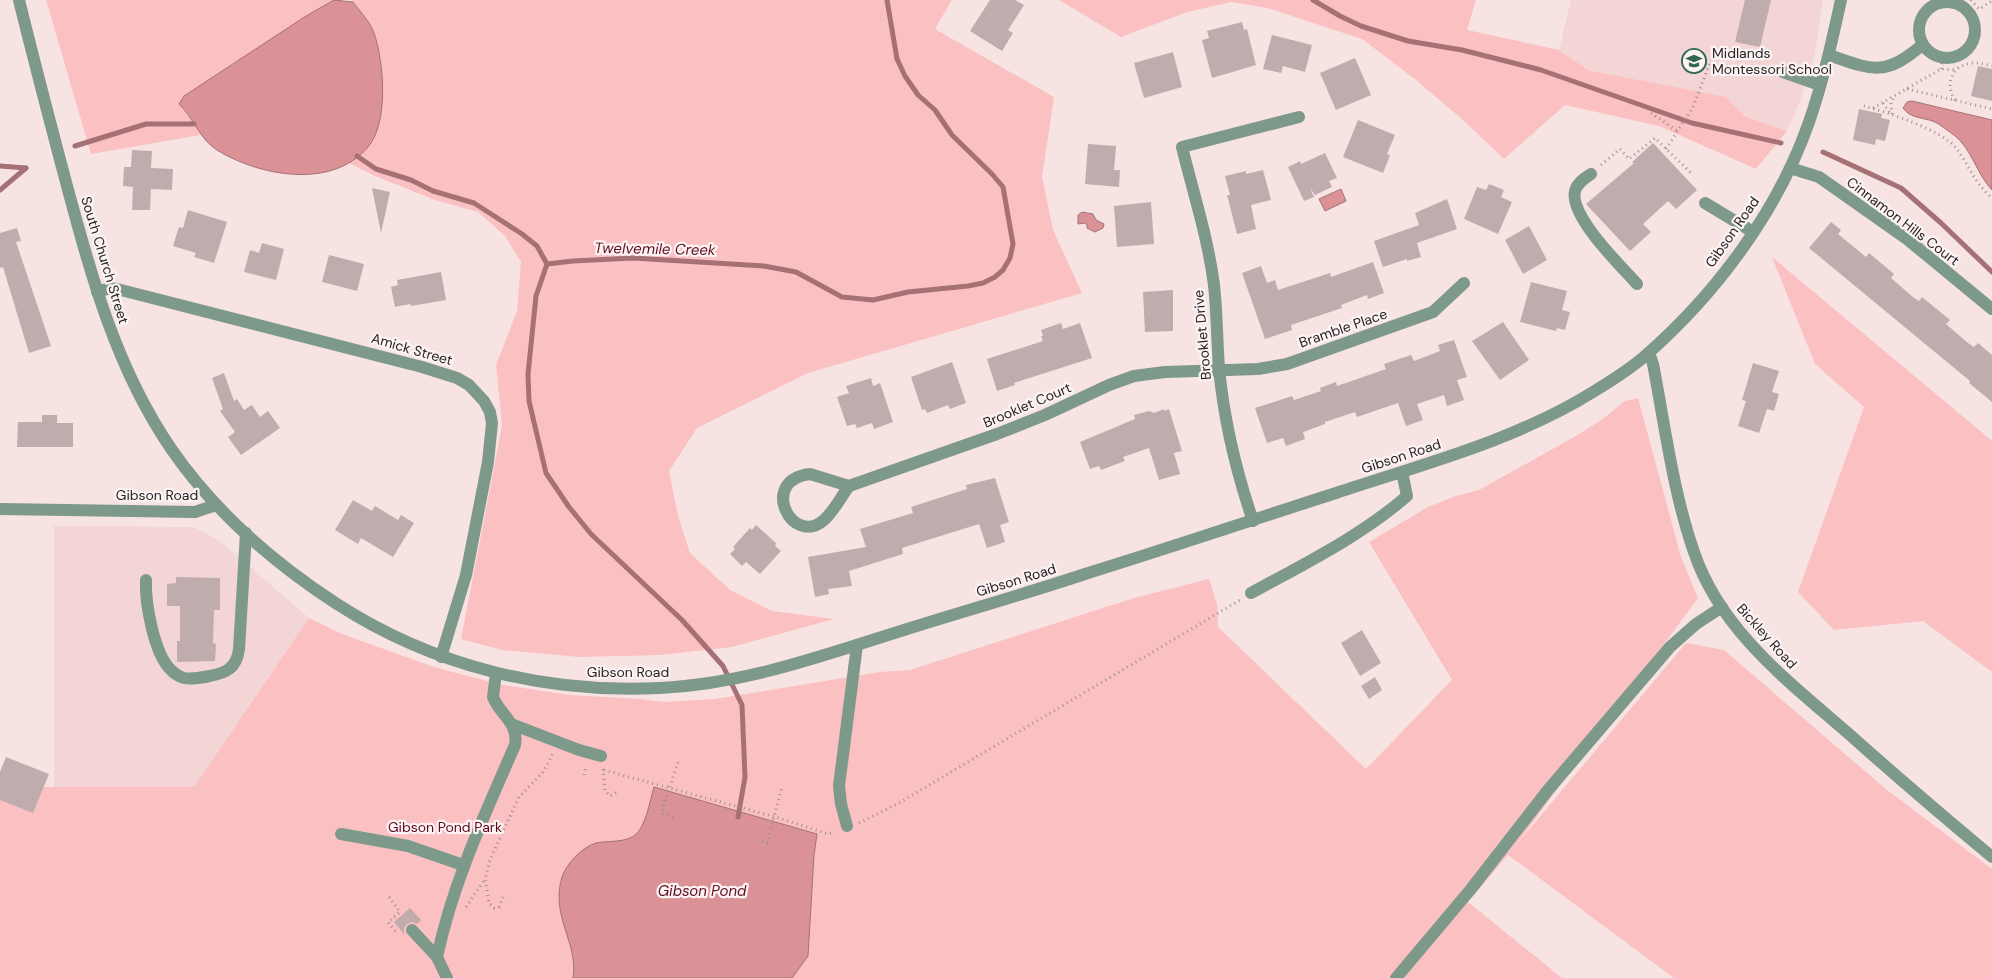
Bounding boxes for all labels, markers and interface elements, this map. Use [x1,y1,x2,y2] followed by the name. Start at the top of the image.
[1712,44,1832,78] place label: Midlands Montessori School
[1681,48,1707,74] school or university icon: Midlands Montessori School
[1843,173,1963,269] street label: Cinnamon Hills Court
[1701,193,1763,271] street label: Gibson Road
[77,194,133,326] street label: South Church Street
[594,238,716,260] water label: Twelvemile Creek
[1189,289,1215,381] street label: Brooklet Drive
[1297,304,1390,352] street label: Bramble Place
[369,329,455,369] street label: Amick Street
[980,378,1074,432] street label: Brooklet Court
[1359,435,1443,477] street label: Gibson Road
[116,486,198,504] street label: Gibson Road
[974,559,1058,601] street label: Gibson Road
[1733,600,1801,672] street label: Bickley Road
[587,663,669,681] street label: Gibson Road
[388,818,502,836] park label: Gibson Pond Park
[658,881,747,901] water label: Gibson Pond

